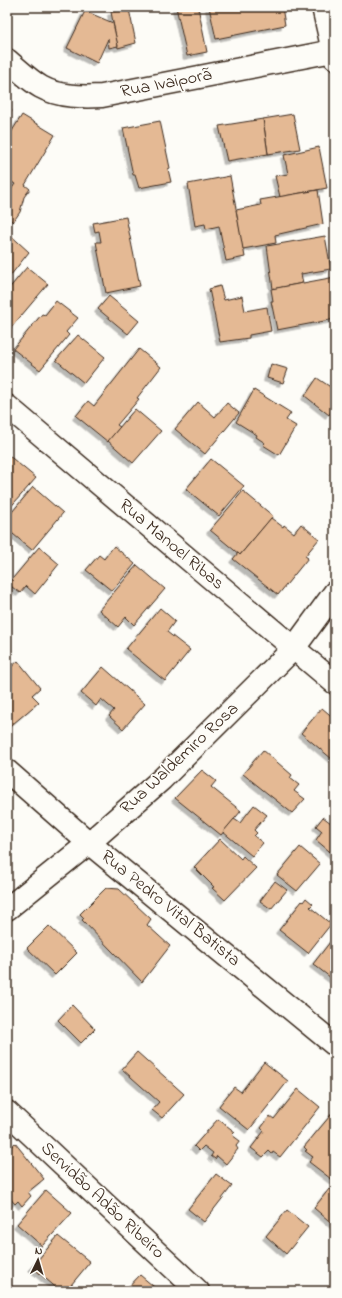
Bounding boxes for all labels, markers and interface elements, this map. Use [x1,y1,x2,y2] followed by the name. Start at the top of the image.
[118,62,214,106] street label: Rua Ivaiporã
[113,493,229,597] street label: Rua Manoel Ribas
[115,697,245,821] street label: Rua Waldemiro Rosa
[94,844,246,974] street label: Rua Pedro Vital Batista
[34,1136,170,1266] street label: Servidão Adão Ribeiro
[18,1240,58,1280] north arrow
[34,1243,43,1259] text: N

